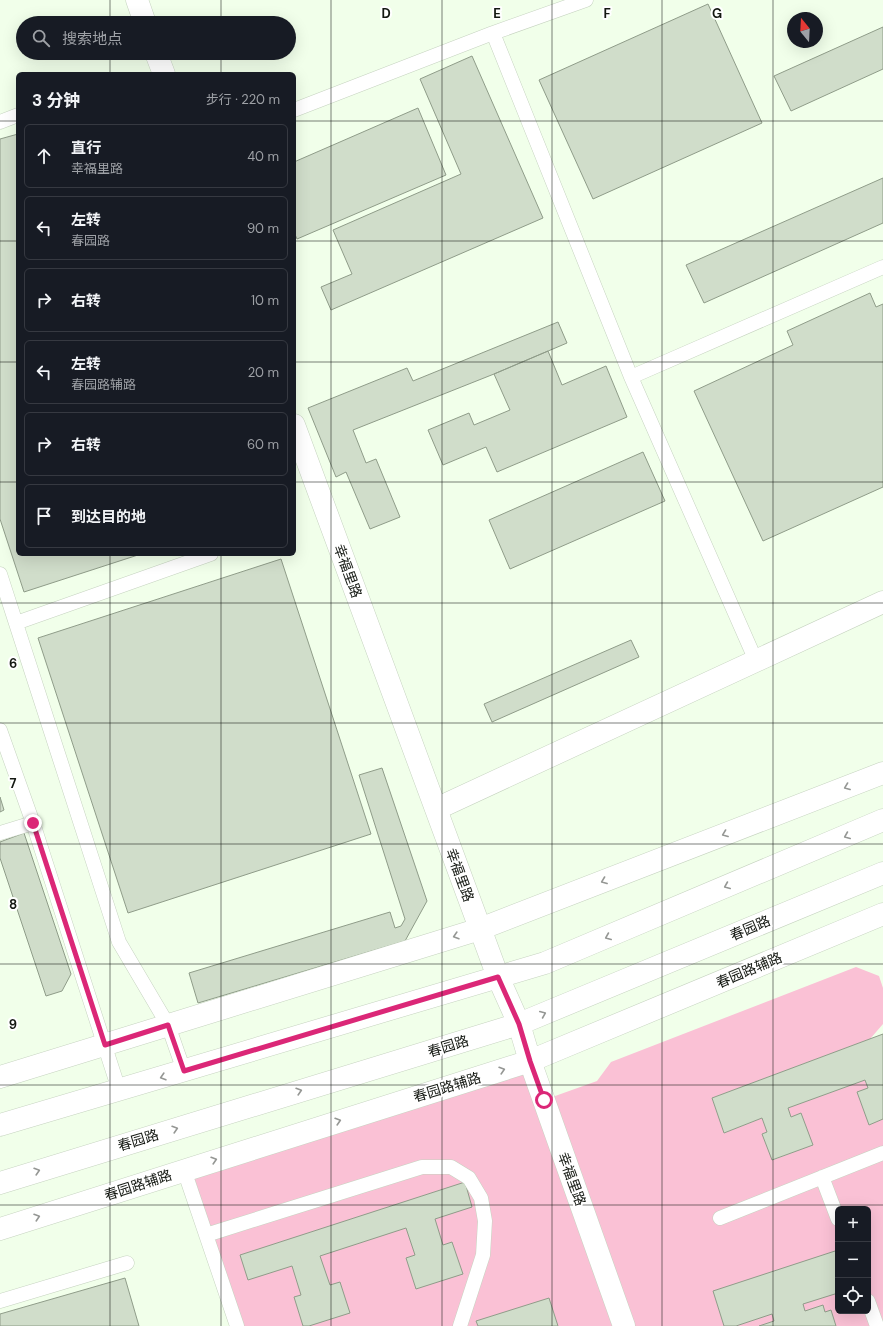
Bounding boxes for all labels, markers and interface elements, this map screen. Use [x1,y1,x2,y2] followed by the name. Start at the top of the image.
[381,5,391,22] text: D
[493,5,501,22] text: E
[603,5,611,22] text: F
[712,5,722,22] text: G
[787,12,823,48] north arrow
[16,16,296,60] search box
[30,27,52,49] icon: search
[62,29,122,49] text: 搜索地点
[32,89,80,111] text: 3 分钟
[206,91,280,108] text: 步行 · 220 m
[71,138,101,158] text: 直行
[33,145,55,167] icon: ahead
[247,148,279,165] text: 40 m
[71,160,123,177] text: 幸福里路
[71,210,101,230] text: 左转
[33,217,55,239] icon: left
[247,220,279,237] text: 90 m
[71,232,110,249] text: 春园路
[33,289,55,311] icon: right
[71,291,101,311] text: 右转
[251,292,279,309] text: 10 m
[71,354,101,374] text: 左转
[33,361,55,383] icon: left
[248,364,279,381] text: 20 m
[71,376,136,393] text: 春园路辅路
[33,433,55,455] icon: right
[71,435,101,455] text: 右转
[247,436,279,453] text: 60 m
[33,505,55,527] icon: arrive
[71,507,146,527] text: 到达目的地
[330,542,366,600] street label: 幸福里路
[9,655,17,672] text: 6
[10,775,17,792] text: 7
[843,782,850,790] one-way arrow
[24,814,42,832] route end
[722,829,729,837] one-way arrow
[844,831,851,839] one-way arrow
[442,846,478,904] street label: 幸福里路
[601,876,608,884] one-way arrow
[724,881,732,889] one-way arrow
[9,896,17,913] text: 8
[727,912,773,944] street label: 春园路
[453,931,460,940] one-way arrow
[604,932,612,940] one-way arrow
[713,948,785,992] street label: 春园路辅路
[539,1011,547,1019] one-way arrow
[9,1016,17,1033] text: 9
[425,1031,471,1061] street label: 春园路
[499,1066,506,1075] one-way arrow
[411,1068,483,1106] street label: 春园路辅路
[160,1072,167,1081] one-way arrow
[296,1087,303,1096] one-way arrow
[535,1091,553,1109] route start
[335,1118,342,1126] one-way arrow
[115,1125,161,1155] street label: 春园路
[171,1125,178,1134] one-way arrow
[554,1150,590,1208] street label: 幸福里路
[211,1157,218,1165] one-way arrow
[102,1166,174,1204] street label: 春园路辅路
[34,1167,41,1176] one-way arrow
[835,1206,871,1314] map controls
[835,1206,871,1242] button: +
[33,1213,40,1222] one-way arrow
[835,1242,871,1278] button: −
[835,1278,871,1314] button: locate

